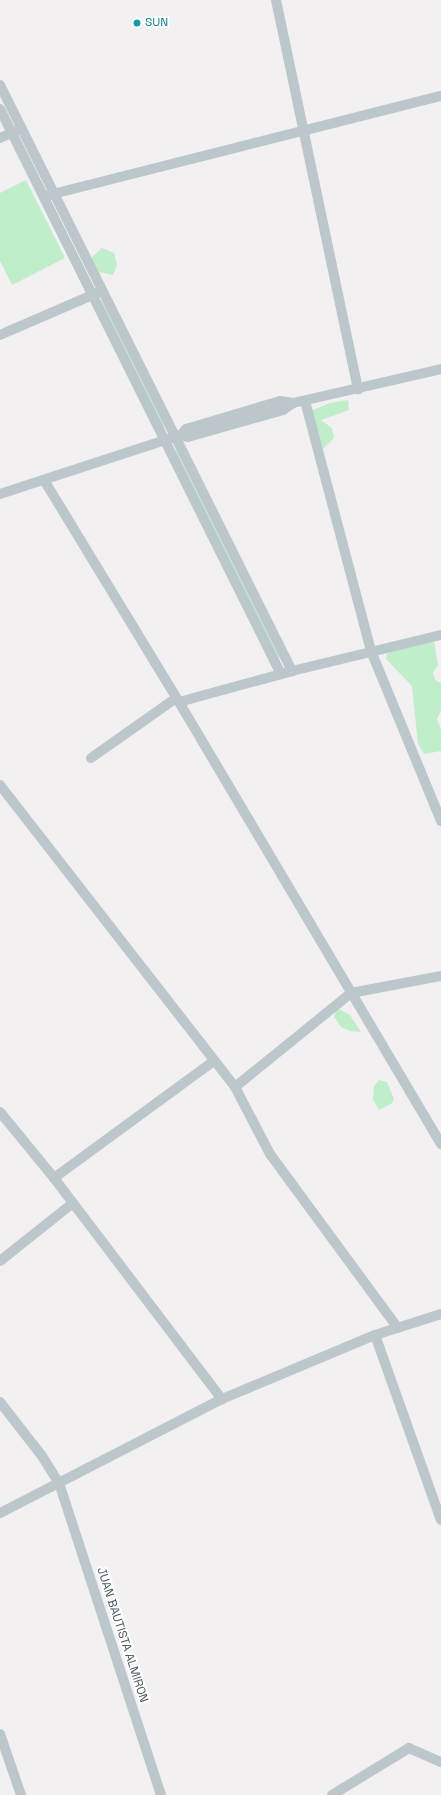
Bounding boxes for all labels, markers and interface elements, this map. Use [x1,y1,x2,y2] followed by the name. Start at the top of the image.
[145,16,168,30] place label: SUN
[132,18,142,28] marker: SUN
[93,1565,151,1705] street label: JUAN BAUTISTA ALMIRON

